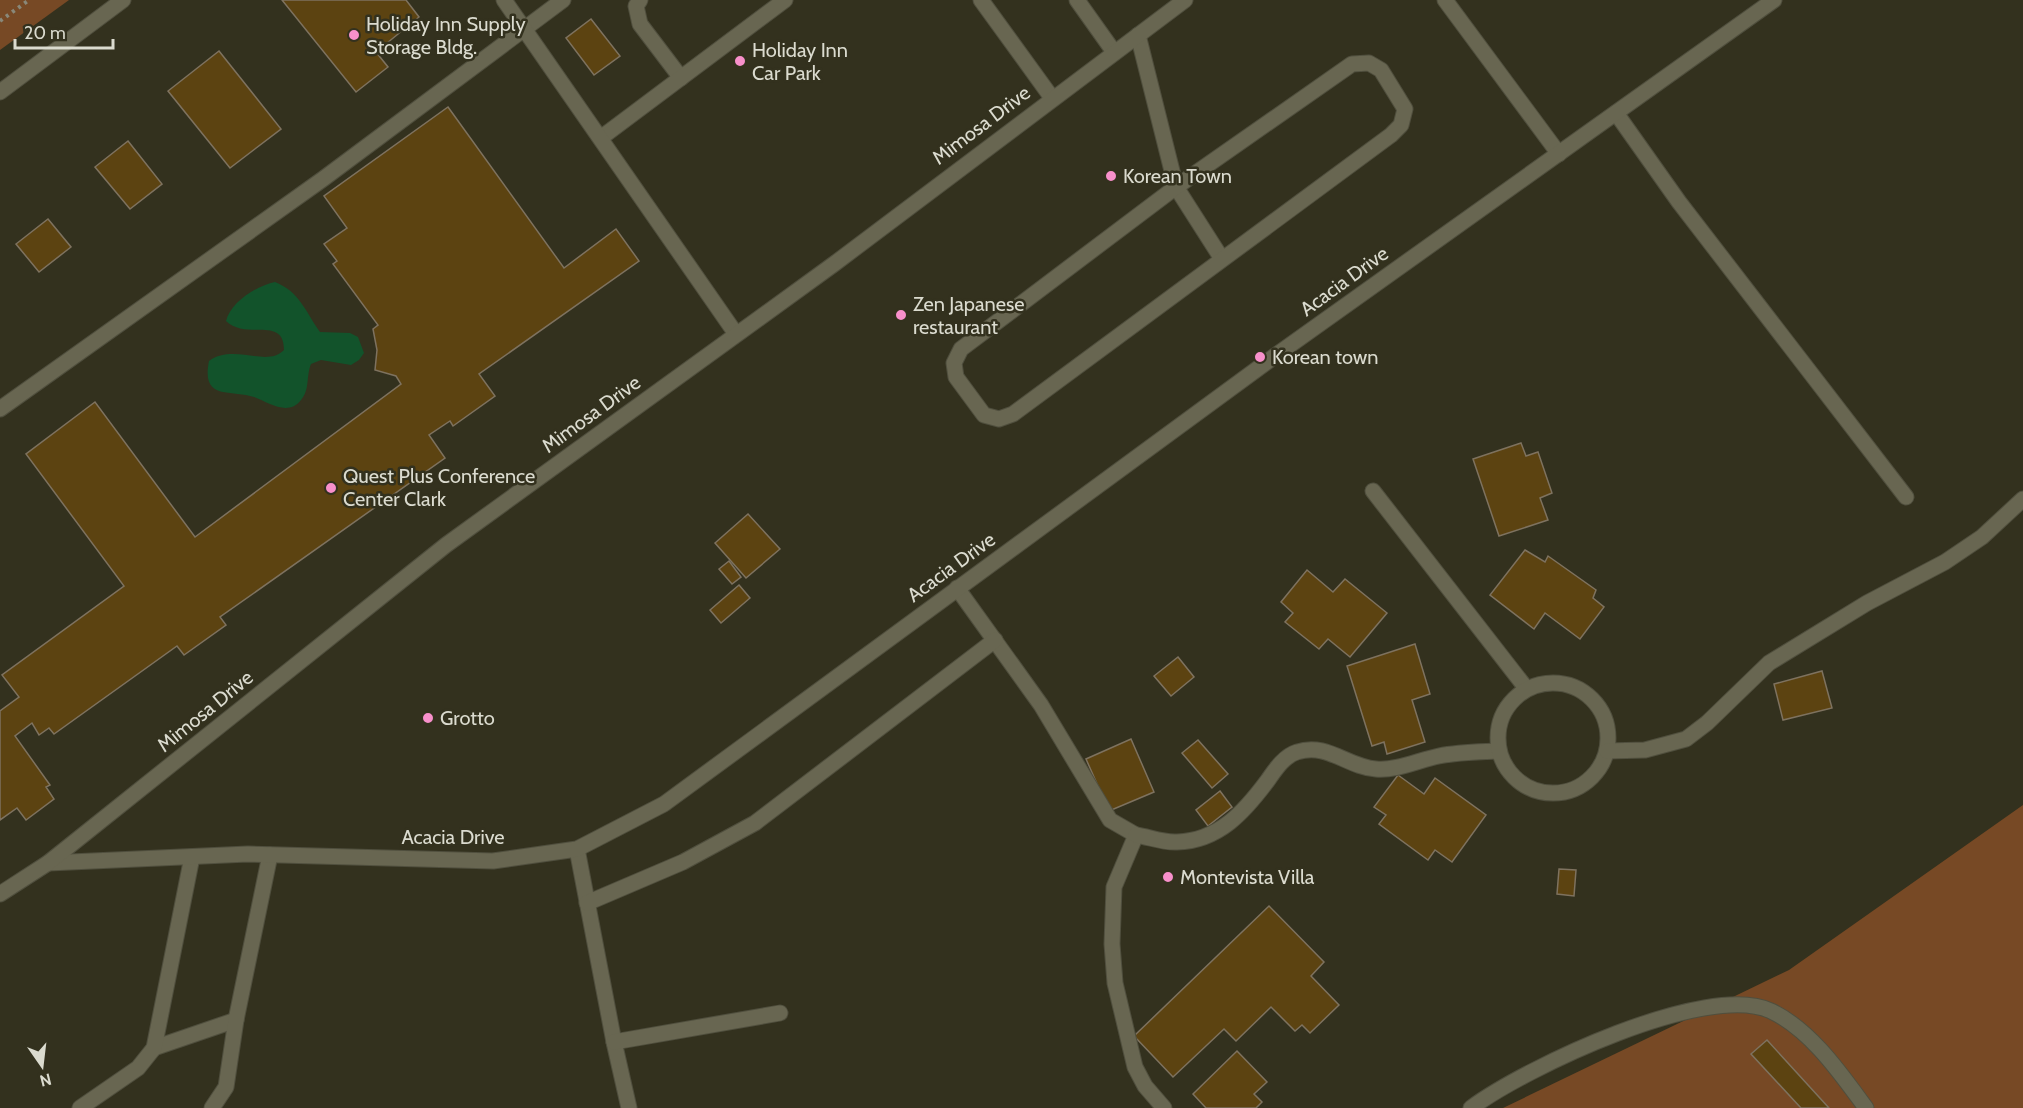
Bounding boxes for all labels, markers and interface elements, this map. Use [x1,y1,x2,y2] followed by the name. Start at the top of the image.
[15,12,112,50] scale bar
[366,12,525,59] place label: Holiday Inn Supply Storage Bldg.
[24,22,66,44] text: 20 m
[347,28,361,42] marker: Holiday Inn Supply Storage Bldg.
[752,38,848,85] place label: Holiday Inn Car Park
[733,54,747,68] marker: Holiday Inn Car Park
[927,80,1035,170] street label: Mimosa Drive
[1123,164,1232,188] place label: Korean Town
[1104,169,1118,183] marker: Korean Town
[1295,241,1393,321] street label: Acacia Drive
[913,292,1025,339] place label: Zen Japanese restaurant
[894,308,908,322] marker: Zen Japanese restaurant
[1272,345,1378,369] place label: Korean town
[1253,350,1267,364] marker: Korean town
[537,370,645,458] street label: Mimosa Drive
[343,464,535,511] place label: Quest Plus Conference Center Clark
[324,481,338,495] marker: Quest Plus Conference Center Clark
[902,527,1000,607] street label: Acacia Drive
[152,665,258,757] street label: Mimosa Drive
[440,706,495,730] place label: Grotto
[421,711,435,725] marker: Grotto
[401,825,505,849] street label: Acacia Drive
[1180,865,1315,889] place label: Montevista Villa
[1161,870,1175,884] marker: Montevista Villa
[12,1036,72,1096] north arrow
[38,1069,53,1091] text: N

